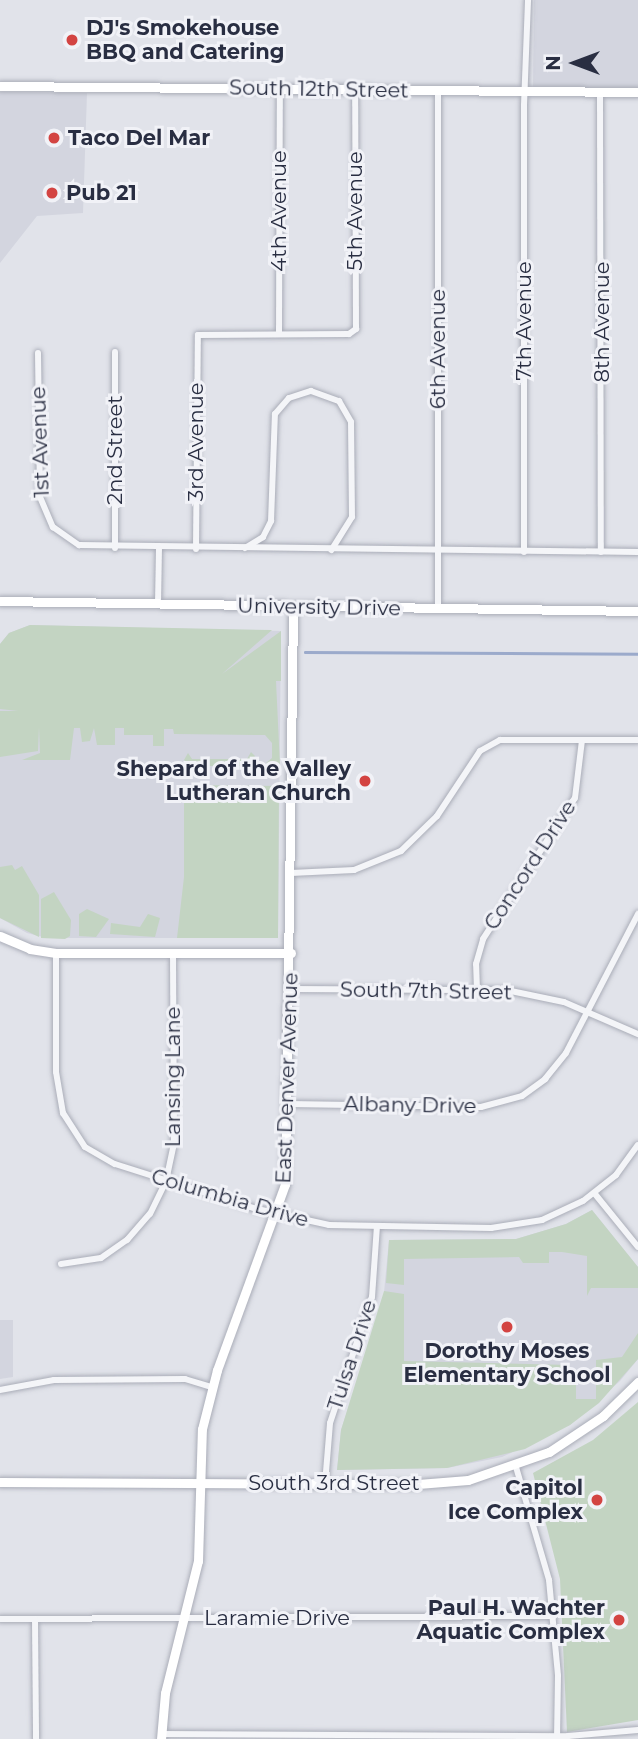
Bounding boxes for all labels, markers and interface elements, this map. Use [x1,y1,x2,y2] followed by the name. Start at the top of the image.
[86,15,285,65] place label: DJ's Smokehouse BBQ and Catering
[540,28,610,98] north arrow
[64,32,80,48] marker: DJ's Smokehouse BBQ and Catering
[542,55,565,71] text: N
[229,75,409,103] street label: South 12th Street
[68,125,210,151] place label: Taco Del Mar
[46,130,62,146] marker: Taco Del Mar
[266,150,292,272] street label: 4th Avenue
[342,151,368,271] street label: 5th Avenue
[66,180,137,206] place label: Pub 21
[44,185,60,201] marker: Pub 21
[511,261,537,381] street label: 7th Avenue
[589,262,615,382] street label: 8th Avenue
[425,289,451,409] street label: 6th Avenue
[183,383,209,501] street label: 3rd Avenue
[25,386,55,498] street label: 1st Avenue
[102,395,128,505] street label: 2nd Street
[237,593,401,621] street label: University Drive
[116,756,351,806] place label: Shepard of the Valley Lutheran Church
[357,773,373,789] marker: Shepard of the Valley Lutheran Church
[479,795,581,935] street label: Concord Drive
[271,972,303,1184] street label: East Denver Avenue
[340,977,512,1005] street label: South 7th Street
[160,1007,186,1147] street label: Lansing Lane
[343,1091,477,1119] street label: Albany Drive
[148,1164,312,1232] street label: Columbia Drive
[322,1297,382,1413] street label: Tulsa Drive
[499,1319,515,1335] marker: Dorothy Moses Elementary School
[404,1338,610,1388] place label: Dorothy Moses Elementary School
[248,1470,420,1496] street label: South 3rd Street
[448,1475,583,1525] place label: Capitol Ice Complex
[589,1492,605,1508] marker: Capitol Ice Complex
[416,1595,605,1645] place label: Paul H. Wachter Aquatic Complex
[204,1605,350,1631] street label: Laramie Drive
[611,1612,627,1628] marker: Paul H. Wachter Aquatic Complex

